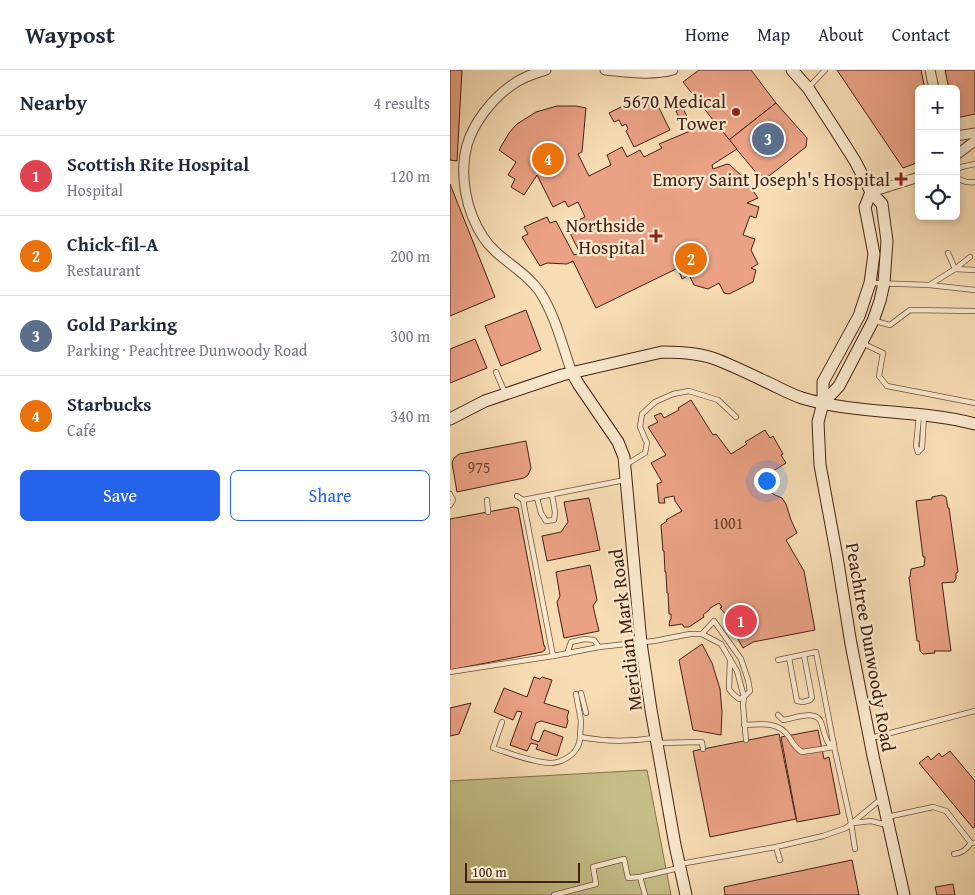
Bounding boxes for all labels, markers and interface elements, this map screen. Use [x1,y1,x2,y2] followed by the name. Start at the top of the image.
[25,17,115,52] text: Waypost
[685,21,729,48] text: Home
[757,21,790,48] text: Map
[818,21,864,48] text: About
[892,21,950,48] text: Contact
[915,85,960,220] map controls
[915,85,960,130] button: +
[20,87,87,118] text: Nearby
[623,87,726,137] place label: 5670 Medical Tower
[373,91,430,115] text: 4 results
[730,106,742,118] marker: 5670 Medical Tower
[752,120,784,158] pin: 3
[915,130,960,175] button: −
[532,140,564,178] pin: 4
[67,150,249,178] text: Scottish Rite Hospital
[32,164,40,188] text: 1
[390,164,430,188] text: 120 m
[652,165,890,193] place label: Emory Saint Joseph's Hospital
[894,172,908,186] marker: Emory Saint Joseph's Hospital
[915,175,960,220] button: locate
[67,178,123,202] text: Hospital
[566,211,645,261] place label: Northside Hospital
[649,229,663,243] marker: Northside Hospital
[67,230,158,258] text: Chick-fil-A
[675,240,707,278] pin: 2
[32,244,40,268] text: 2
[390,244,430,268] text: 200 m
[67,258,141,282] text: Restaurant
[67,310,177,338] text: Gold Parking
[32,324,40,348] text: 3
[390,324,430,348] text: 300 m
[67,338,307,362] text: Parking · Peachtree Dunwoody Road
[67,390,151,418] text: Starbucks
[32,404,40,428] text: 4
[390,404,430,428] text: 340 m
[67,418,96,442] text: Café
[467,455,491,479] house number: 975
[754,468,780,494] your location
[20,470,220,521] button: Save
[230,470,430,521] button: Share
[713,511,743,535] house number: 1001
[839,540,903,755] street label: Peachtree Dunwoody Road
[601,547,649,713] street label: Meridian Mark Road
[725,602,757,640] pin: 1
[465,860,580,883] scale bar
[472,862,507,882] text: 100 m

